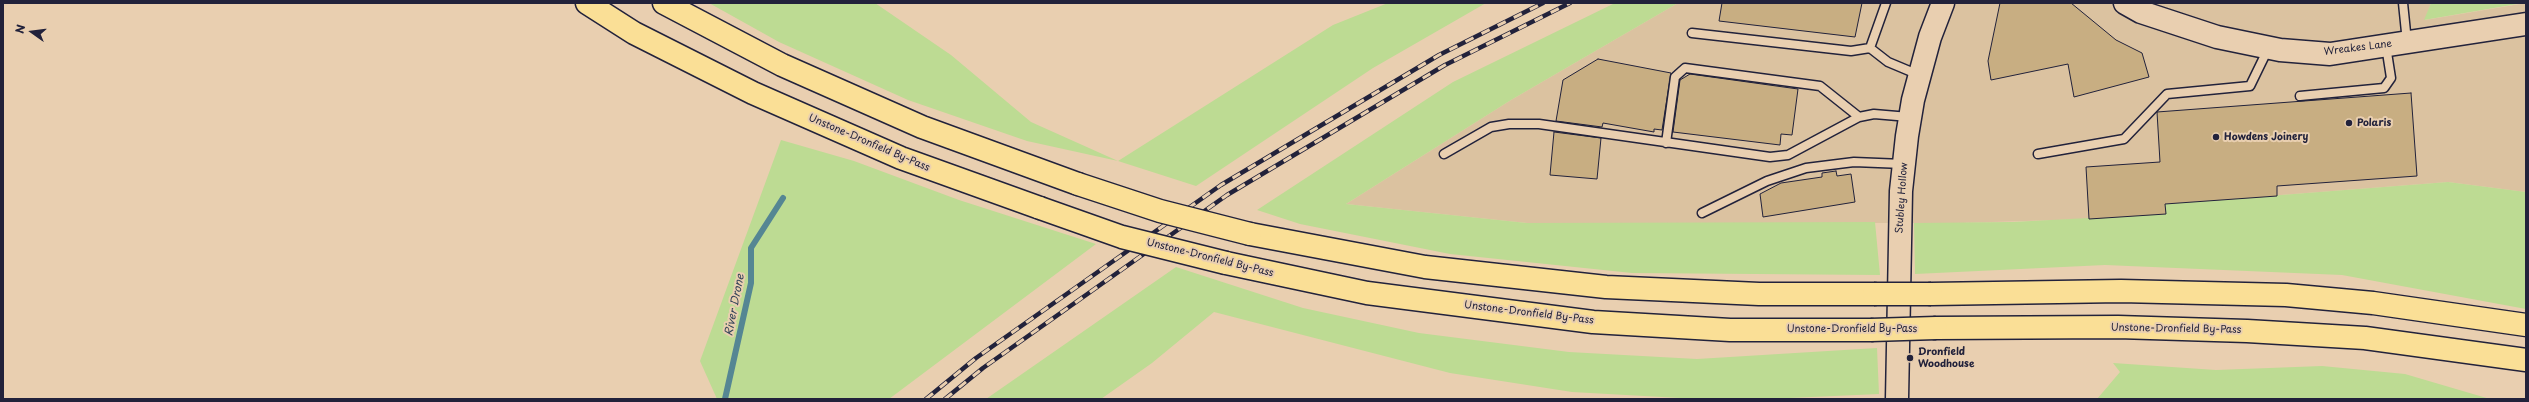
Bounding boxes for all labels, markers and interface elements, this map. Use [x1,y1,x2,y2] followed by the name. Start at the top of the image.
[12,12,52,52] north arrow
[11,23,29,35] text: N
[2323,38,2393,58] street label: Wreakes Lane
[807,112,931,174] street label: Unstone-Dronfield By-Pass
[2357,117,2391,129] place label: Polaris
[2344,118,2354,128] marker: Polaris
[2224,131,2308,143] place label: Howdens Joinery
[2211,132,2221,142] marker: Howdens Joinery
[1894,162,1910,234] street label: Stubley Hollow
[1145,236,1275,280] street label: Unstone-Dronfield By-Pass
[722,273,748,337] water label: River Drone
[1463,299,1595,327] street label: Unstone-Dronfield By-Pass
[2111,322,2241,336] street label: Unstone-Dronfield By-Pass
[1787,323,1917,335] street label: Unstone-Dronfield By-Pass
[1918,346,1974,370] place label: Dronfield Woodhouse
[1905,353,1915,363] marker: Dronfield Woodhouse

